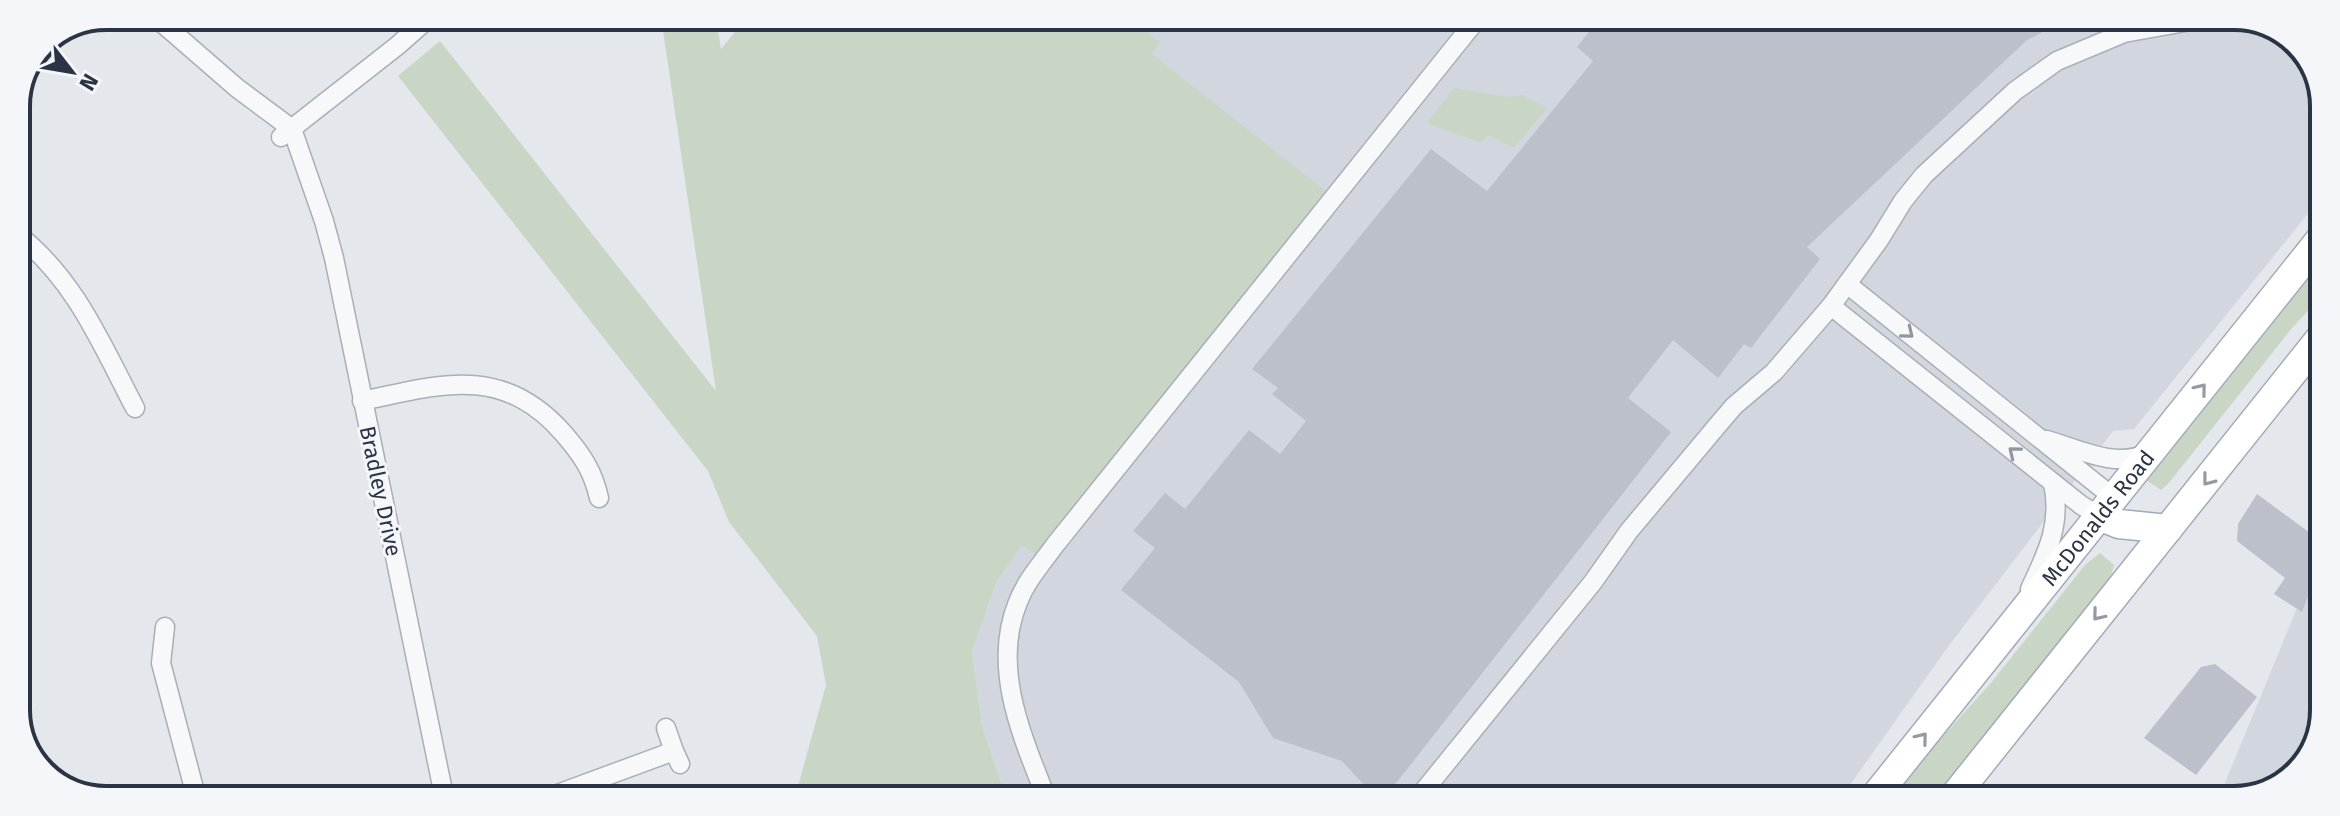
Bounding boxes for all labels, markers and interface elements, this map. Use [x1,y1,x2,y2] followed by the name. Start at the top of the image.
[32,32,112,112] north arrow
[73,69,104,95] text: N
[1899,323,1913,338] one-way arrow
[2191,384,2206,398] one-way arrow
[354,423,408,559] street label: Bradley Drive
[2036,445,2160,591] street label: McDonalds Road
[2009,447,2023,462] one-way arrow
[2203,471,2218,485] one-way arrow
[2094,606,2108,621] one-way arrow
[1912,733,1927,747] one-way arrow

